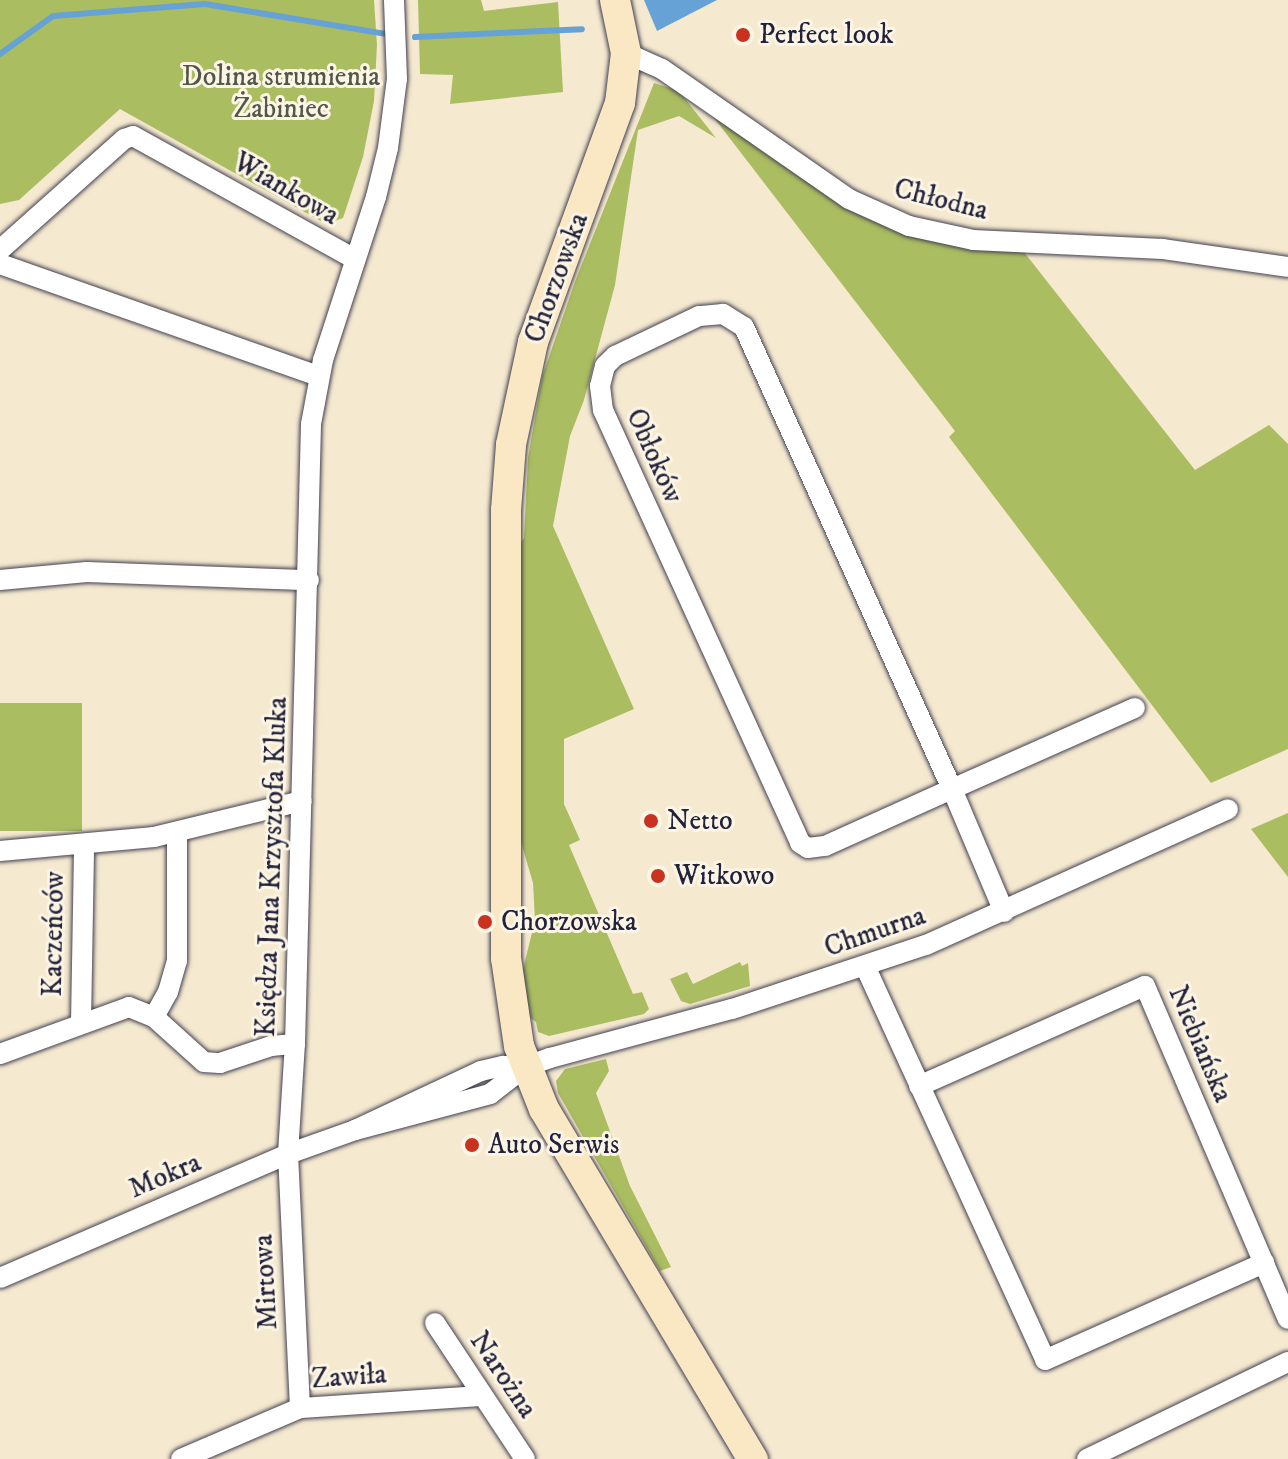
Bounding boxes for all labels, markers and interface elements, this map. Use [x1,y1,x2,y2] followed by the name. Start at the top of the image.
[759,18,894,52] place label: Perfect look
[734,26,752,44] marker: Perfect look
[182,60,380,126] park label: Dolina strumienia Żabiniec
[227,145,345,233] street label: Wiankowa
[890,172,992,228] street label: Chłodna
[518,208,596,348] street label: Chorzowska
[618,404,690,508] street label: Obłoków
[249,696,295,1038] street label: Księdza Jana Krzysztofa Kluka
[667,804,733,838] place label: Netto
[642,812,660,830] marker: Netto
[674,859,774,893] place label: Witkowo
[649,867,667,885] marker: Witkowo
[36,871,72,997] street label: Kaczeńców
[820,899,930,965] street label: Chmurna
[501,905,637,939] place label: Chorzowska
[476,913,494,931] marker: Chorzowska
[1160,981,1240,1107] street label: Niebiańska
[488,1128,619,1162] place label: Auto Serwis
[463,1136,481,1154] marker: Auto Serwis
[124,1146,206,1206] street label: Mokra
[247,1233,285,1331] street label: Mirtowa
[462,1325,544,1425] street label: Narożna
[310,1358,388,1396] street label: Zawiła

